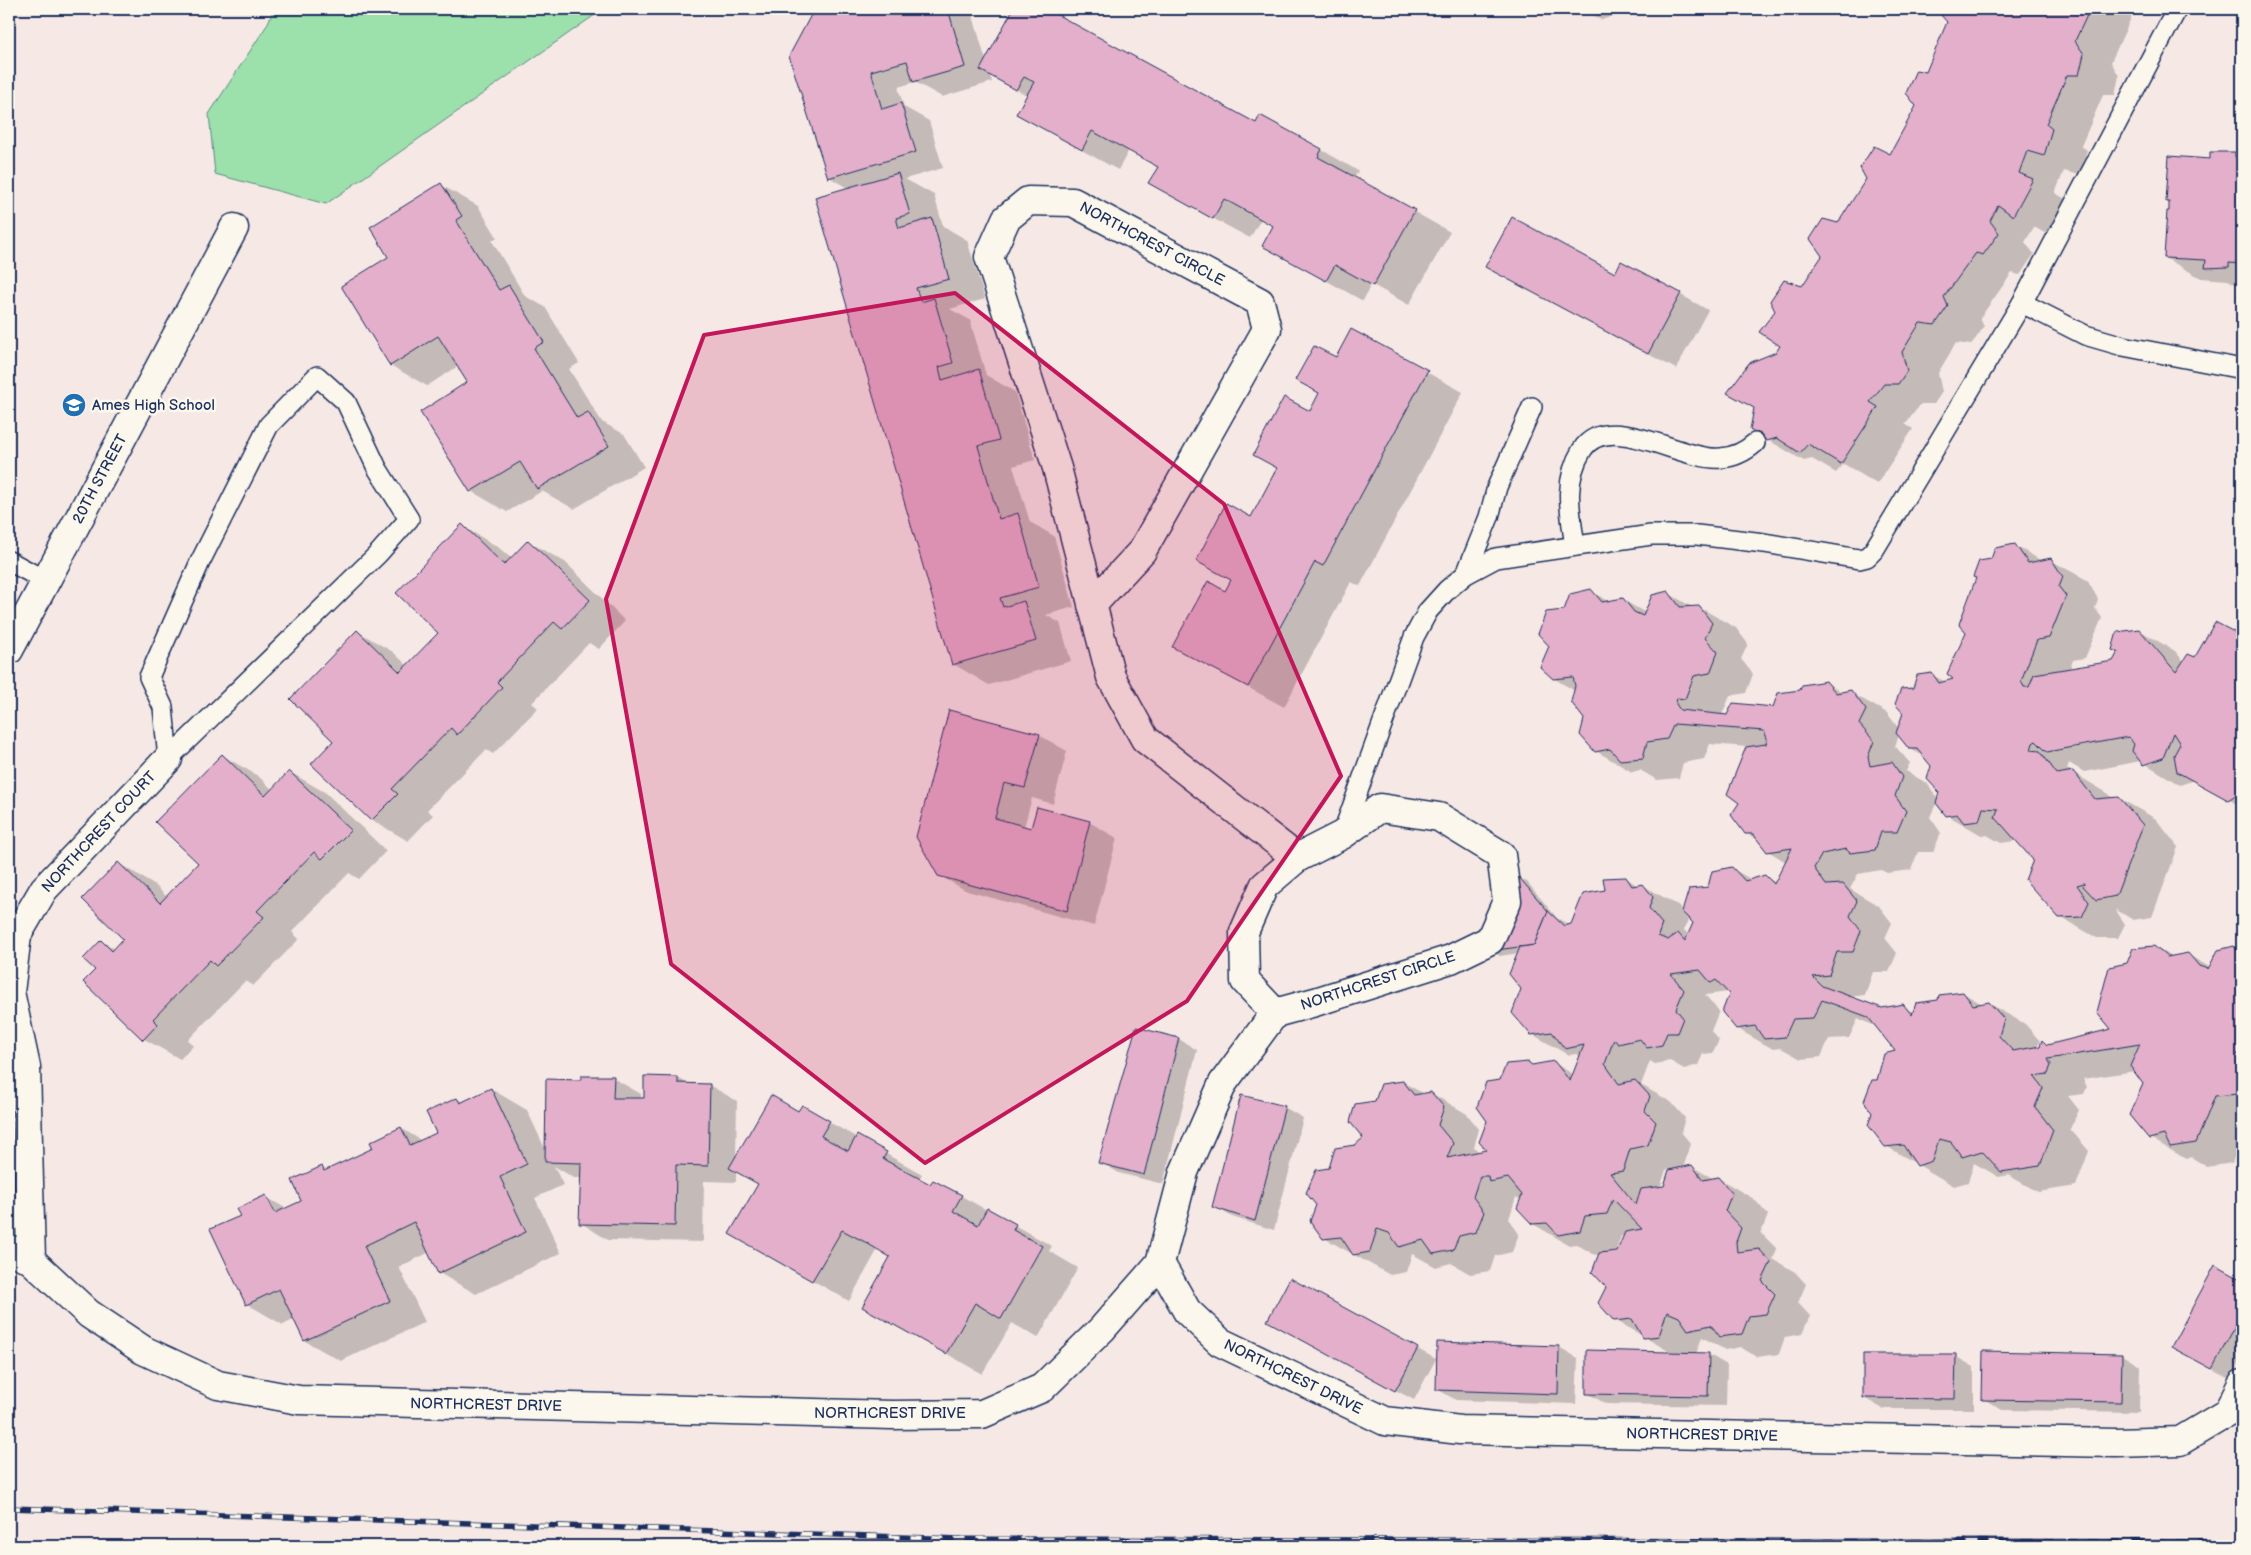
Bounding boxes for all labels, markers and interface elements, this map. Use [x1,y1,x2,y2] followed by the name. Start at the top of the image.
[1076,198,1228,290] street label: NORTHCREST CIRCLE
[61,392,87,418] school or university icon: Ames High School
[92,396,215,415] place label: Ames High School
[68,431,132,527] street label: 20TH STREET
[38,767,160,897] street label: NORTHCREST COURT
[1298,947,1458,1015] street label: NORTHCREST CIRCLE
[1221,1335,1366,1419] street label: NORTHCREST DRIVE
[410,1394,562,1416] street label: NORTHCREST DRIVE
[814,1404,966,1423] street label: NORTHCREST DRIVE
[1626,1424,1778,1446] street label: NORTHCREST DRIVE

